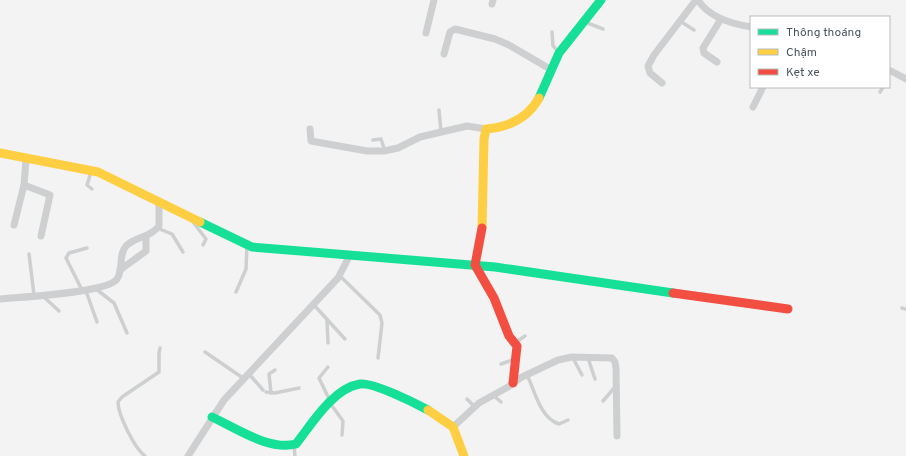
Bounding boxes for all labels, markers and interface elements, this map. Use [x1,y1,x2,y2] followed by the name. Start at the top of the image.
[750,16,890,88] legend
[786,25,861,41] text: Thông thoáng
[786,45,817,61] text: Chậm
[786,65,820,81] text: Kẹt xe

